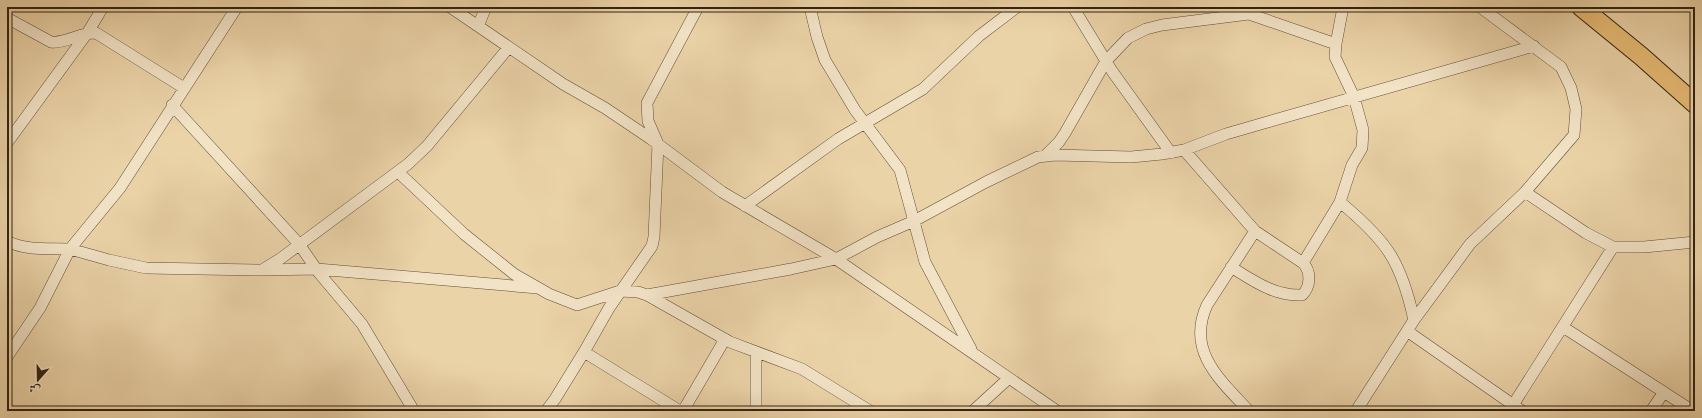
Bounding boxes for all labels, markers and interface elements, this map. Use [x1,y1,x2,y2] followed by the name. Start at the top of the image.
[18,360,58,400] north arrow
[27,379,43,397] text: ش

